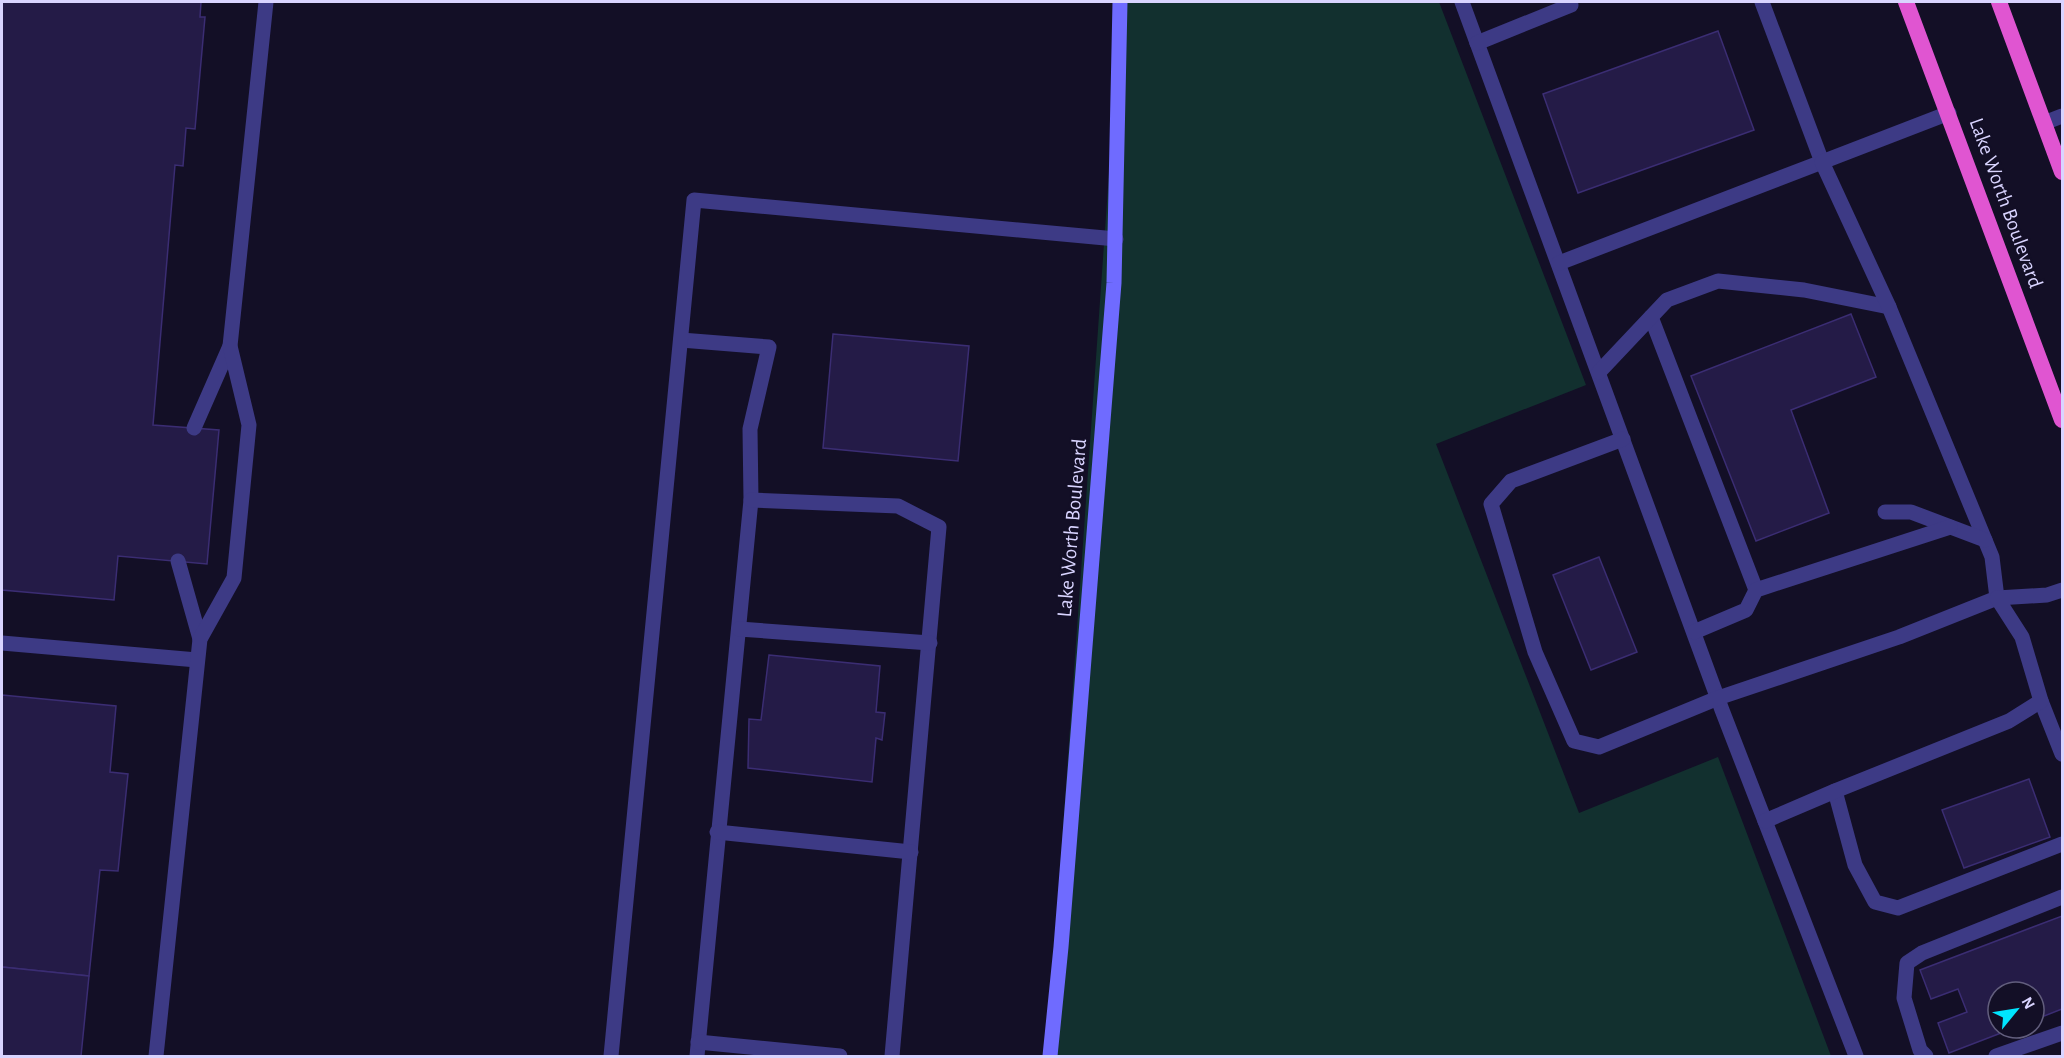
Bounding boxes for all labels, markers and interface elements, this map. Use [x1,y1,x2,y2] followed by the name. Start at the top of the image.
[1965,115,2047,291] street label: Lake Worth Boulevard
[1054,438,1090,618] street label: Lake Worth Boulevard
[1986,980,2046,1040] north arrow
[2018,994,2038,1012] text: N

